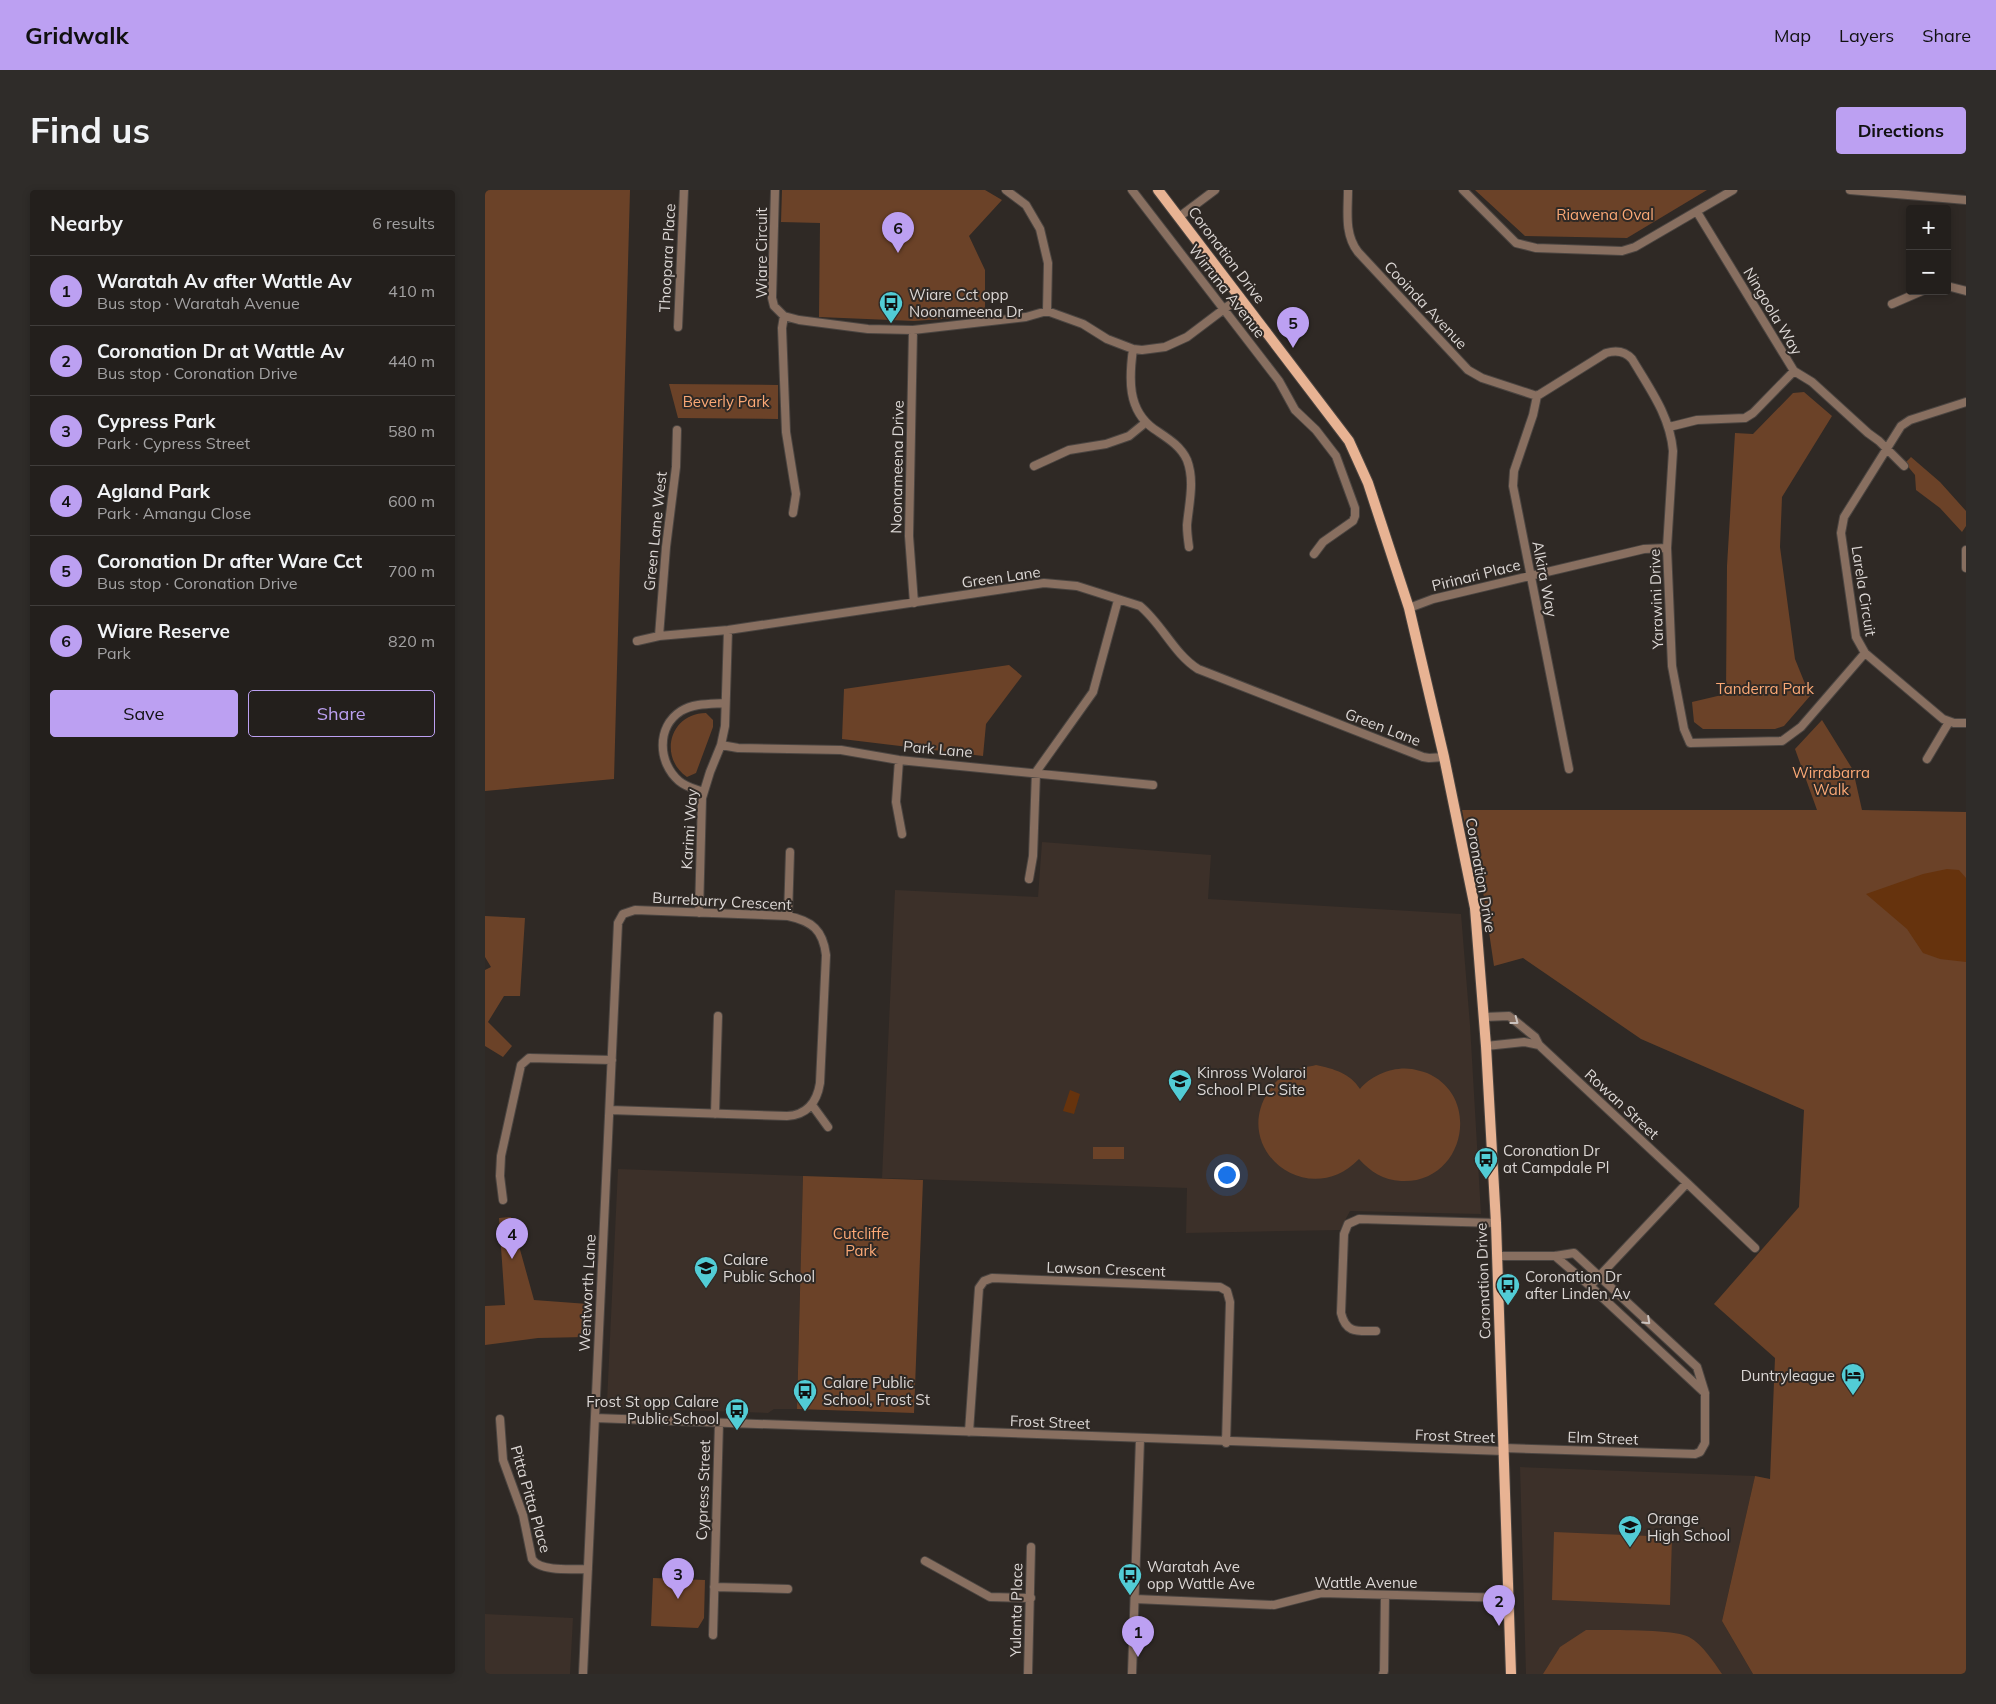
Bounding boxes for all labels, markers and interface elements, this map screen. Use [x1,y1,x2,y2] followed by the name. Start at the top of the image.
[25,20,129,50] text: Gridwalk
[1774,24,1811,47] text: Map
[1839,24,1894,47] text: Layers
[1922,24,1971,47] text: Share
[1836,107,1966,154] button: Directions
[30,108,150,152] text: Find us
[655,203,679,313] street label: Thoopara Place
[1184,203,1270,307] street label: Coronation Drive
[1556,205,1654,224] park label: Riawena Oval
[1906,205,1951,295] map controls
[1906,205,1951,250] button: +
[752,208,771,298] street label: Wiare Circuit
[50,210,123,236] text: Nearby
[882,212,914,253] pin: 6
[372,213,435,233] text: 6 results
[1184,240,1270,342] street label: Wirruna Avenue
[1906,250,1951,295] button: −
[1380,257,1472,353] street label: Cooinda Avenue
[1739,264,1807,358] street label: Ningoola Way
[97,269,352,293] text: Waratah Av after Wattle Av
[61,281,71,301] text: 1
[388,281,435,301] text: 410 m
[909,285,1024,321] place label: Wiare Cct opp Noonameena Dr
[878,290,904,324] bus stop icon: Wiare Cct opp Noonameena Dr
[97,293,300,313] text: Bus stop · Waratah Avenue
[1277,307,1309,348] pin: 5
[97,339,344,363] text: Coronation Dr at Wattle Av
[61,351,71,371] text: 2
[388,351,435,371] text: 440 m
[97,363,297,383] text: Bus stop · Coronation Drive
[683,392,770,411] park label: Beverly Park
[886,400,908,534] street label: Noonameena Drive
[97,409,216,433] text: Cypress Park
[61,421,71,441] text: 3
[388,421,435,441] text: 580 m
[97,433,250,453] text: Park · Cypress Street
[639,470,671,592] street label: Green Lane West
[97,479,210,503] text: Agland Park
[61,491,71,511] text: 4
[388,491,435,511] text: 600 m
[97,503,251,523] text: Park · Amangu Close
[1528,539,1562,619] street label: Alkira Way
[1847,544,1881,638] street label: Larela Circuit
[97,549,362,573] text: Coronation Dr after Ware Cct
[1645,549,1667,650] street label: Yarawini Drive
[1430,555,1522,595] street label: Pirinari Place
[61,561,71,581] text: 5
[388,561,435,581] text: 700 m
[960,562,1042,592] street label: Green Lane
[97,573,297,593] text: Bus stop · Coronation Drive
[97,619,230,643] text: Wiare Reserve
[61,631,71,651] text: 6
[388,631,435,651] text: 820 m
[97,643,131,663] text: Park
[1716,679,1814,698] park label: Tanderra Park
[50,690,238,737] button: Save
[248,690,435,737] button: Share
[1343,704,1423,750] street label: Green Lane
[902,737,974,761] street label: Park Lane
[1792,763,1870,799] park label: Wirrabarra Walk
[677,788,701,870] street label: Karimi Way
[1462,816,1500,934] street label: Coronation Drive
[652,888,792,914] street label: Burreburry Crescent
[1509,1016,1518,1024] one-way arrow
[1197,1063,1306,1099] place label: Kinross Wolaroi School PLC Site
[1581,1065,1663,1143] street label: Rowan Street
[1167,1068,1193,1102] school or university icon: Kinross Wolaroi School PLC Site
[1503,1141,1609,1177] place label: Coronation Dr at Campdale Pl
[1473,1146,1499,1180] bus stop icon: Coronation Dr at Campdale Pl
[1214,1162,1240,1188] your location
[496,1218,528,1259] pin: 4
[1471,1223,1495,1339] street label: Coronation Drive
[833,1224,889,1260] park label: Cutcliffe Park
[574,1234,600,1352] street label: Wentworth Lane
[723,1250,815,1286] place label: Calare Public School
[693,1255,719,1289] school or university icon: Calare Public School
[1046,1257,1166,1281] street label: Lawson Crescent
[1525,1267,1630,1303] place label: Coronation Dr after Linden Av
[1495,1272,1521,1306] bus stop icon: Coronation Dr after Linden Av
[1642,1315,1651,1324] one-way arrow
[1840,1362,1866,1396] hotel icon: Duntryleague
[1741,1366,1835,1385] place label: Duntryleague
[823,1373,930,1409] place label: Calare Public School, Frost St
[792,1378,818,1412] bus stop icon: Calare Public School, Frost St
[586,1392,719,1428] place label: Frost St opp Calare Public School
[724,1397,750,1431] bus stop icon: Frost St opp Calare Public School
[1010,1411,1090,1433] street label: Frost Street
[1415,1425,1495,1447] street label: Frost Street
[1567,1427,1639,1449] street label: Elm Street
[692,1439,714,1541] street label: Cypress Street
[507,1443,555,1555] street label: Pitta Pitta Place
[1647,1509,1730,1545] place label: Orange High School
[1617,1514,1643,1548] school or university icon: Orange High School
[1147,1557,1255,1593] place label: Waratah Ave opp Wattle Ave
[662,1558,694,1599] pin: 3
[1117,1562,1143,1596] bus stop icon: Waratah Ave opp Wattle Ave
[1006,1563,1026,1658] street label: Yulanta Place
[1314,1573,1418,1592] street label: Wattle Avenue
[1483,1585,1515,1626] pin: 2
[1122,1616,1154,1657] pin: 1

